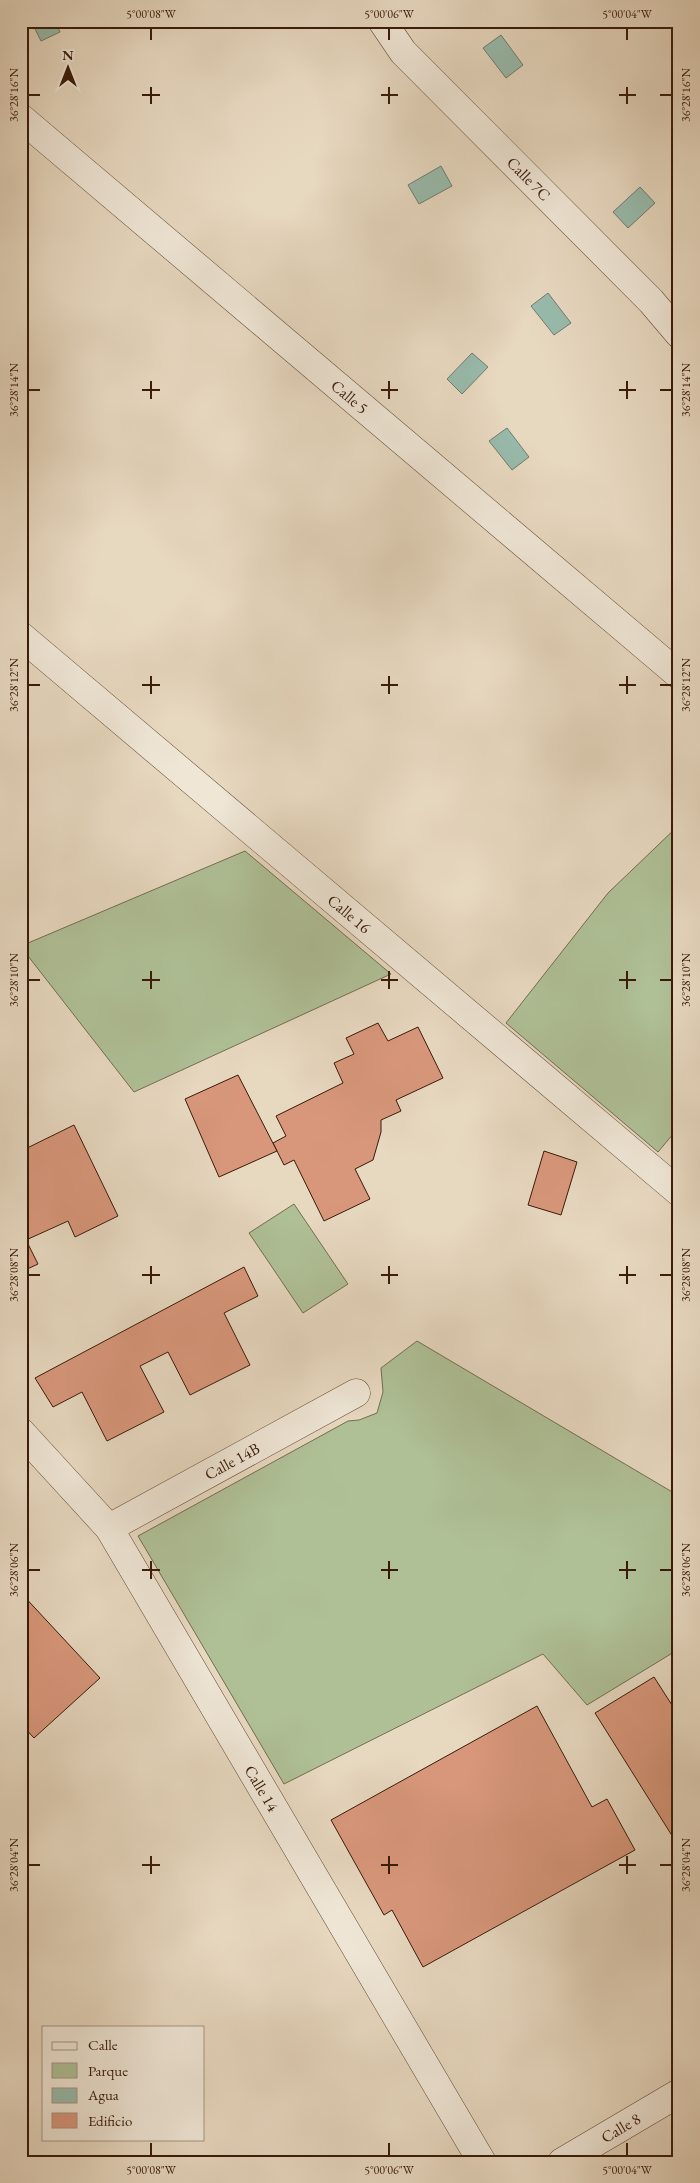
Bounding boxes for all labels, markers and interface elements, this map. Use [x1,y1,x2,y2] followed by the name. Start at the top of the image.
[126,6,177,22] text: 5°00'08"W
[364,6,415,22] text: 5°00'06"W
[602,6,653,22] text: 5°00'04"W
[42,42,92,92] north arrow
[62,46,74,64] text: N
[6,68,22,122] text: 36°28'16"N
[678,68,694,122] text: 36°28'16"N
[503,152,555,205] street label: Calle 7C
[6,363,22,417] text: 36°28'14"N
[678,363,694,417] text: 36°28'14"N
[327,375,373,418] street label: Calle 5
[6,658,22,712] text: 36°28'12"N
[678,658,694,712] text: 36°28'12"N
[323,889,376,938] street label: Calle 16
[6,953,22,1007] text: 36°28'10"N
[678,953,694,1007] text: 36°28'10"N
[6,1248,22,1302] text: 36°28'08"N
[678,1248,694,1302] text: 36°28'08"N
[201,1437,263,1484] street label: Calle 14B
[6,1543,22,1597] text: 36°28'06"N
[678,1543,694,1597] text: 36°28'06"N
[240,1761,284,1815] street label: Calle 14
[6,1838,22,1892] text: 36°28'04"N
[678,1838,694,1892] text: 36°28'04"N
[42,2026,205,2140] legend
[88,2035,118,2054] text: Calle
[88,2061,128,2080] text: Parque
[87,2085,119,2104] text: Agua
[597,2107,645,2147] street label: Calle 8
[88,2111,132,2130] text: Edificio
[126,2162,177,2178] text: 5°00'08"W
[364,2162,415,2178] text: 5°00'06"W
[602,2162,653,2178] text: 5°00'04"W

